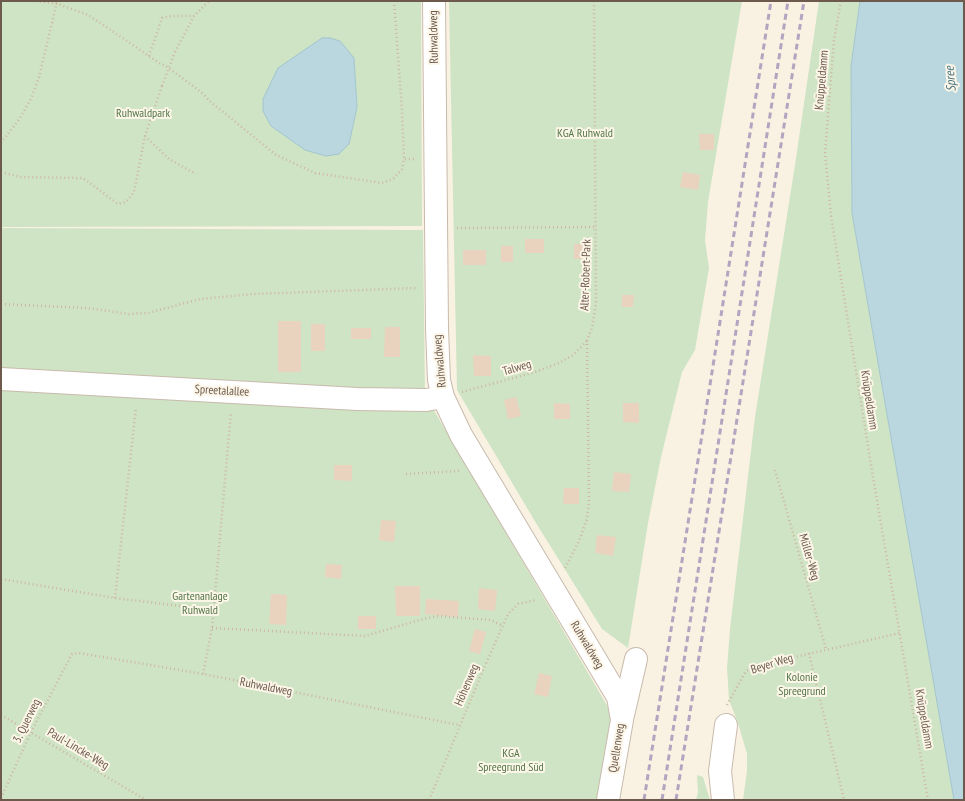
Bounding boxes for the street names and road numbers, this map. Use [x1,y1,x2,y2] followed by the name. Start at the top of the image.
[426,10,442,64] street label: Ruhwaldweg
[812,50,832,110] street label: Knüppeldamm
[578,239,594,311] street label: Alter-Robert-Park
[431,334,449,388] street label: Ruhwaldweg
[501,357,533,379] street label: Talweg
[857,369,881,431] street label: Knüppeldamm
[194,382,250,400] street label: Spreetalallee
[795,532,823,582] street label: Müller-Weg
[567,619,607,671] street label: Ruhwaldweg
[749,651,795,677] street label: Beyer Weg
[452,662,482,708] street label: Höhenweg
[239,675,293,699] street label: Ruhwaldweg
[912,688,936,750] street label: Knüppeldamm
[10,697,44,745] street label: 3. Querweg
[606,722,628,774] street label: Quellenweg
[45,725,111,773] street label: Paul-Lincke-Weg

